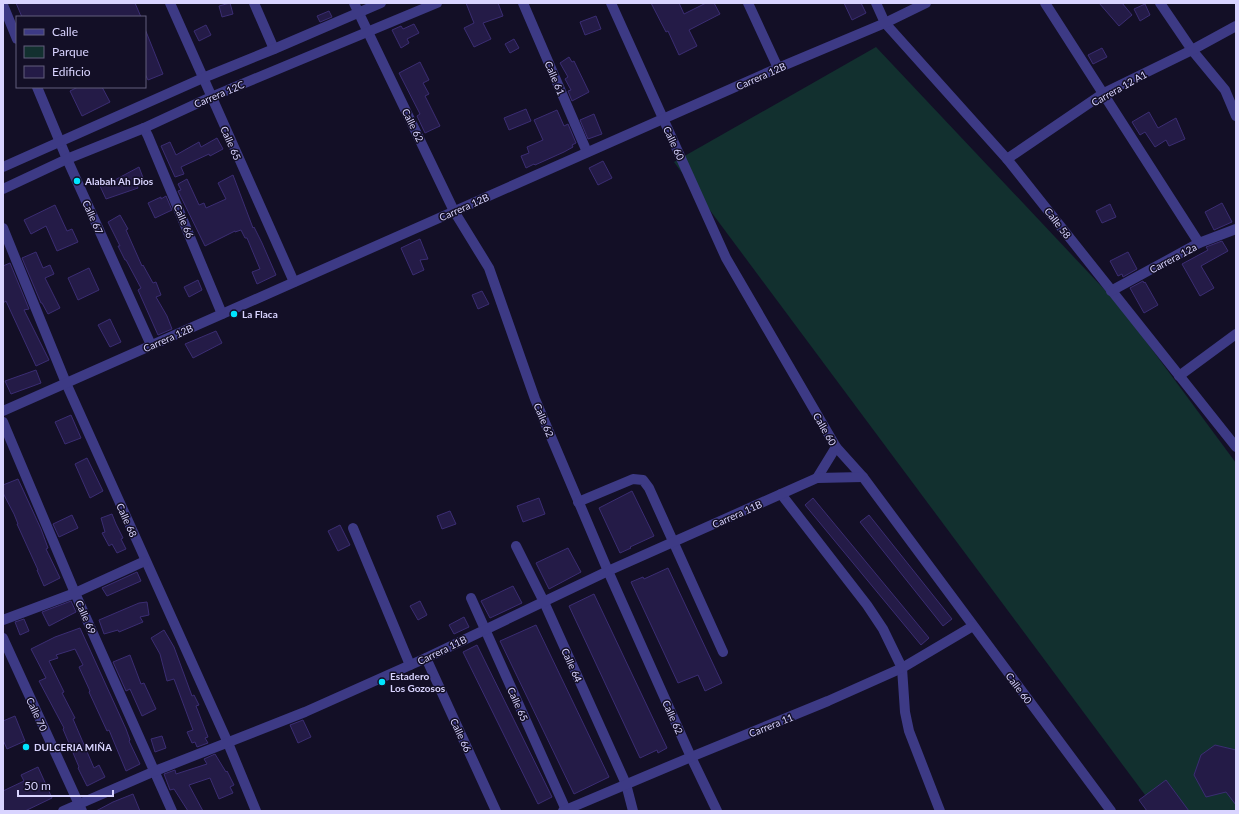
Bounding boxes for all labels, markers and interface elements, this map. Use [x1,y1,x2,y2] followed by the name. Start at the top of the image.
[16,16,146,88] legend
[52,24,78,39] text: Calle
[52,44,89,59] text: Parque
[542,59,568,97] street label: Calle 61
[734,60,788,92] street label: Carrera 12B
[52,64,91,79] text: Edificio
[1089,68,1149,108] street label: Carrera 12 A1
[192,78,246,110] street label: Carrera 12C
[400,106,426,144] street label: Calle 62
[218,124,244,162] street label: Calle 65
[661,124,687,162] street label: Calle 60
[84,175,154,187] place label: Alabah Ah Dios
[72,176,82,186] marker: Alabah Ah Dios
[437,191,491,223] street label: Carrera 12B
[80,198,106,236] street label: Calle 67
[171,202,197,240] street label: Calle 66
[1042,205,1074,241] street label: Calle 58
[1147,241,1199,275] street label: Carrera 12a
[242,308,278,320] place label: La Flaca
[229,309,239,319] marker: La Flaca
[141,322,195,354] street label: Carrera 12B
[531,401,557,439] street label: Calle 62
[811,410,839,448] street label: Calle 60
[710,498,764,530] street label: Carrera 11B
[114,501,140,539] street label: Calle 68
[73,598,99,636] street label: Calle 69
[415,633,469,667] street label: Carrera 11B
[559,646,585,684] street label: Calle 64
[390,670,446,694] place label: Estadero Los Gozosos
[1003,670,1035,706] street label: Calle 60
[377,677,387,687] marker: Estadero Los Gozosos
[505,685,531,723] street label: Calle 65
[24,695,50,733] street label: Calle 70
[660,698,686,736] street label: Calle 62
[747,711,795,739] street label: Carrera 11
[448,716,474,754] street label: Calle 66
[34,741,112,753] place label: DULCERIA MIÑA
[21,742,31,752] marker: DULCERIA MIÑA
[18,772,113,798] scale bar
[24,778,51,793] text: 50 m

